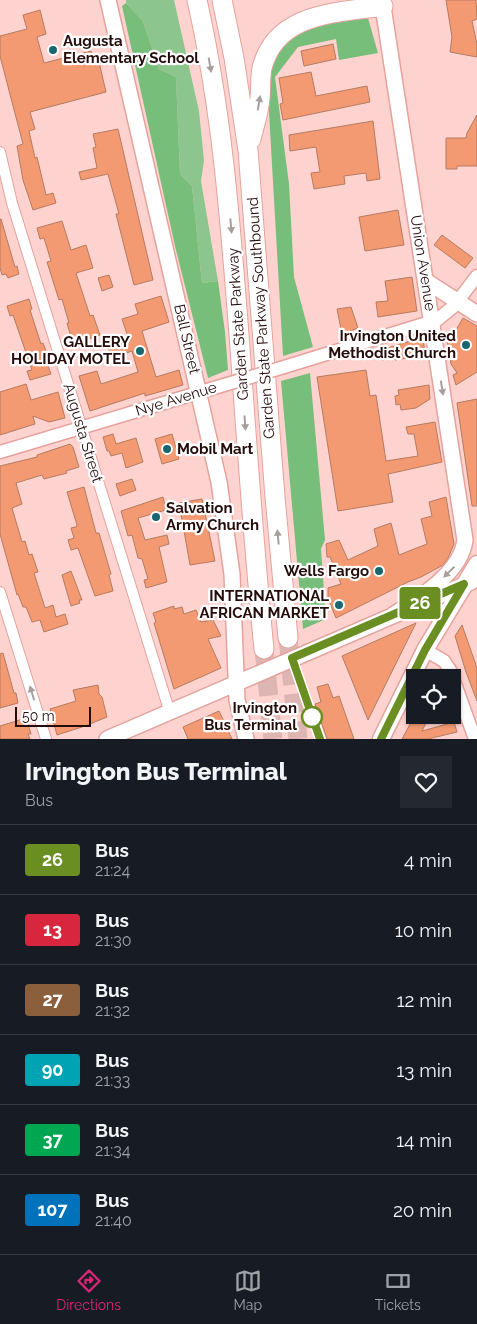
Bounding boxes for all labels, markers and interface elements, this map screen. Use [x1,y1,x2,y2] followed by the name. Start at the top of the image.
[63,32,199,67] place label: Augusta Elementary School
[47,44,59,56] marker: Augusta Elementary School
[206,57,214,73] one-way arrow
[255,94,263,110] one-way arrow
[244,197,278,439] street label: Garden State Parkway Southbound
[407,214,440,312] street label: Union Avenue
[227,218,235,234] one-way arrow
[224,247,252,401] street label: Garden State Parkway
[170,302,204,376] street label: Ball Street
[328,327,456,362] place label: Irvington United Methodist Church
[11,333,130,368] place label: GALLERY HOLIDAY MOTEL
[460,339,472,351] marker: Irvington United Methodist Church
[134,345,146,357] marker: GALLERY HOLIDAY MOTEL
[133,378,219,420] street label: Nye Avenue
[439,380,447,396] one-way arrow
[59,381,107,485] street label: Augusta Street
[241,415,249,431] one-way arrow
[177,440,254,458] place label: Mobil Mart
[161,443,173,455] marker: Mobil Mart
[166,499,259,534] place label: Salvation Army Church
[150,511,162,523] marker: Salvation Army Church
[274,529,282,545] one-way arrow
[284,562,369,580] place label: Wells Fargo
[373,565,385,577] marker: Wells Fargo
[443,566,455,578] one-way arrow
[199,587,330,622] place label: INTERNATIONAL AFRICAN MARKET
[398,587,442,619] line badge: 26
[409,592,431,613] text: 26
[333,599,345,611] marker: INTERNATIONAL AFRICAN MARKET
[406,669,461,724] map controls
[406,669,461,724] button: locate
[27,685,35,700] one-way arrow
[204,699,297,734] place label: Irvington Bus Terminal
[15,704,91,727] scale bar
[301,706,323,728] marker: Irvington Bus Terminal
[22,708,55,724] text: 50 m
[400,756,452,808] button: heart
[25,757,287,786] text: Irvington Bus Terminal
[25,791,53,810] text: Bus
[95,839,129,861] text: Bus
[42,849,63,870] text: 26
[404,849,452,871] text: 4 min
[95,861,130,880] text: 21:24
[95,909,129,931] text: Bus
[43,919,62,940] text: 13
[395,919,452,941] text: 10 min
[95,931,132,950] text: 21:30
[95,979,129,1001] text: Bus
[42,989,63,1010] text: 27
[396,989,452,1011] text: 12 min
[95,1001,130,1020] text: 21:32
[95,1049,129,1071] text: Bus
[42,1059,63,1080] text: 90
[396,1059,452,1081] text: 13 min
[95,1071,130,1090] text: 21:33
[95,1119,129,1141] text: Bus
[42,1129,63,1150] text: 37
[396,1129,452,1151] text: 14 min
[95,1141,130,1160] text: 21:34
[95,1189,129,1211] text: Bus
[37,1199,68,1220] text: 107
[393,1199,452,1221] text: 20 min
[95,1211,132,1230] text: 21:40
[56,1267,121,1313] tab: Directions
[234,1267,262,1313] tab: Map
[375,1267,421,1313] tab: Tickets

